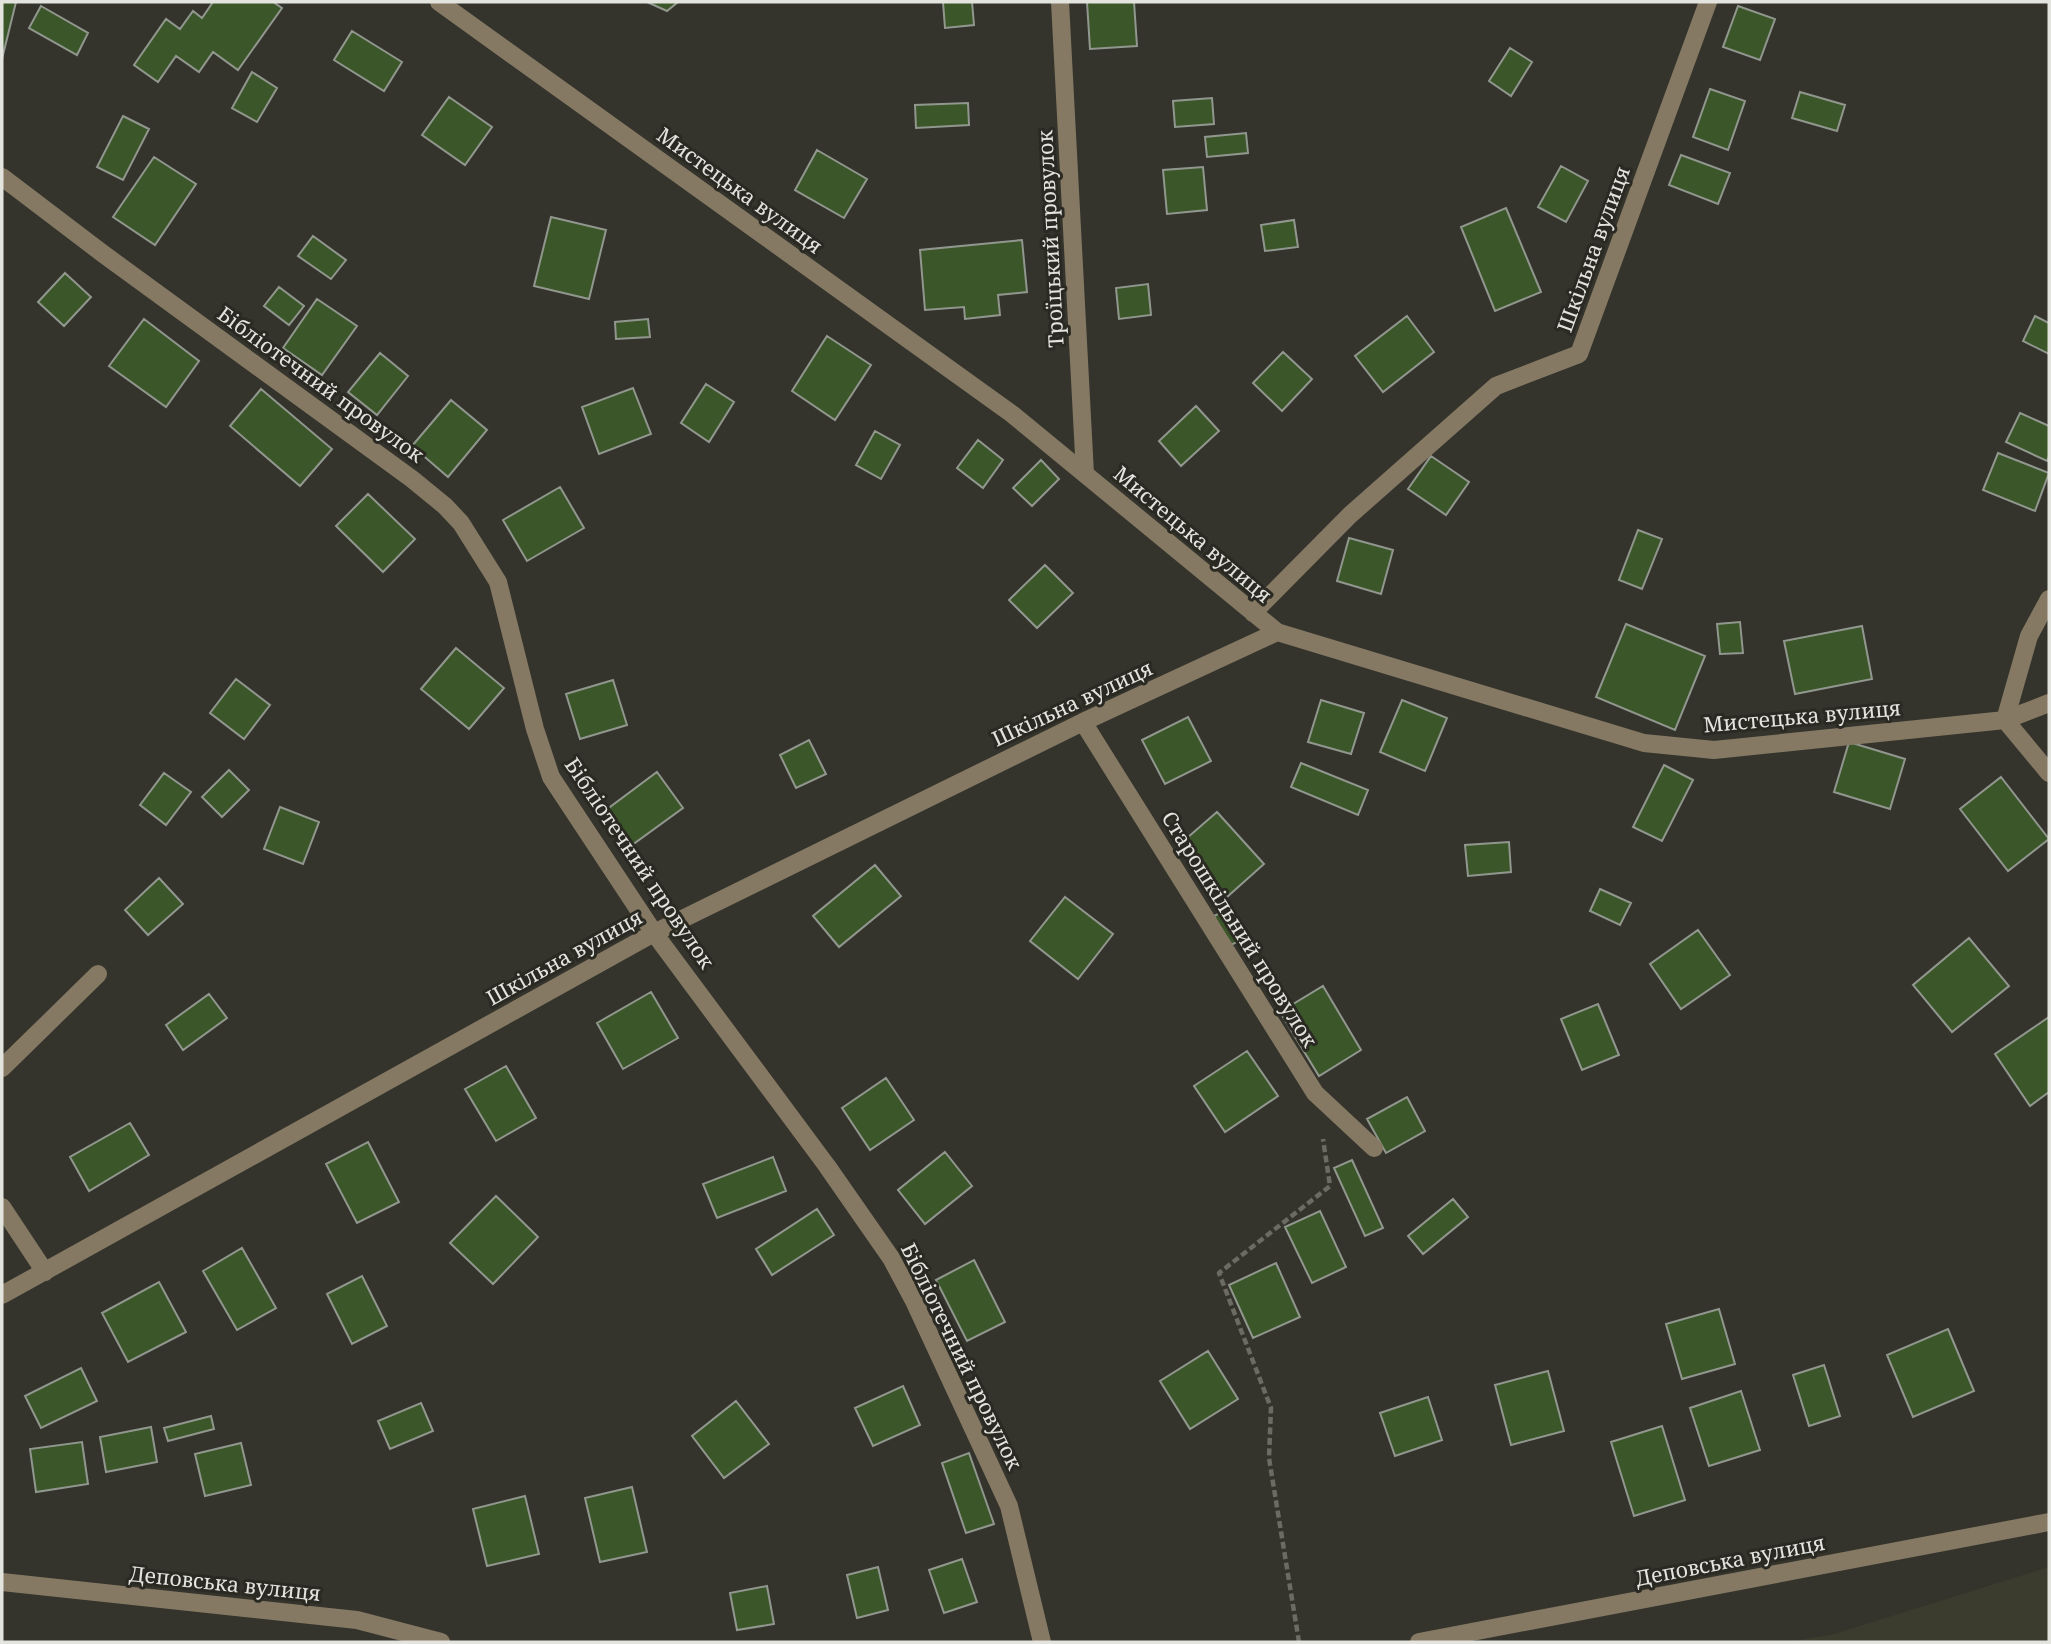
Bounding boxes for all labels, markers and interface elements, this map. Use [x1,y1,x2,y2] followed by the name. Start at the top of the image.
[652,120,829,260] street label: Мистецька вулиця
[1030,129,1070,348] street label: Троїцький провулок
[1550,162,1636,336] street label: Шкільна вулиця
[212,300,430,469] street label: Бібліотечний провулок
[1108,460,1278,609] street label: Мистецька вулиця
[987,653,1157,753] street label: Шкільна вулиця
[1702,693,1902,739] street label: Мистецька вулиця
[559,752,721,974] street label: Бібліотечний провулок
[1156,806,1325,1053] street label: Старошкільний провулок
[481,902,647,1011] street label: Шкільна вулиця
[895,1238,1029,1474] street label: Бібліотечний провулок
[1633,1528,1827,1592] street label: Деповська вулиця
[128,1559,322,1607] street label: Деповська вулиця

